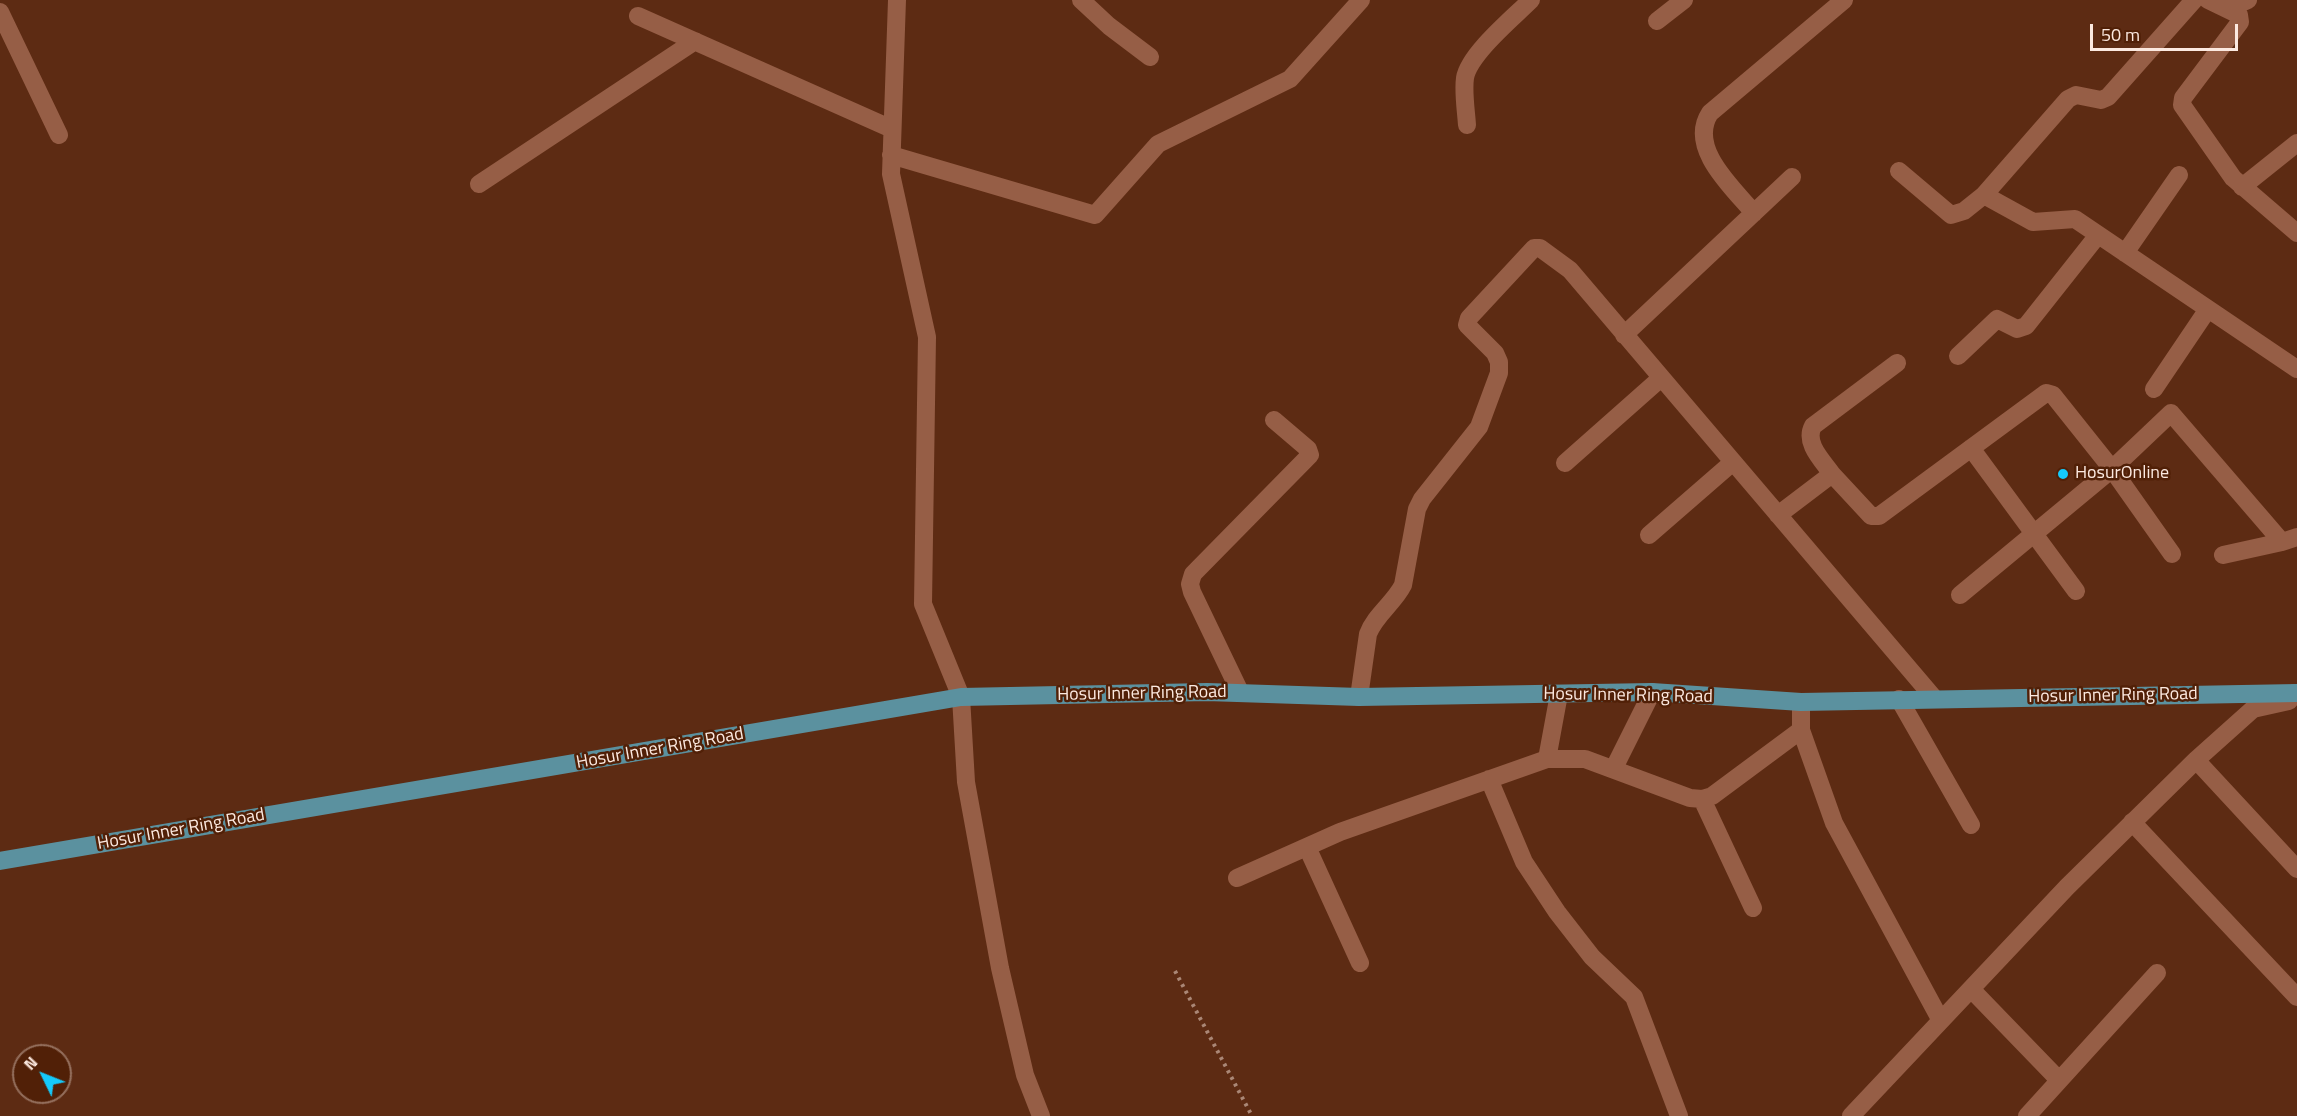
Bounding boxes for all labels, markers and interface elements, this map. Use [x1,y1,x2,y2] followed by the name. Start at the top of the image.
[2093,12,2242,50] scale bar
[2101,21,2140,48] text: 50 m
[2075,463,2169,485] place label: HosurOnline
[2056,467,2070,481] marker: HosurOnline
[1057,682,1227,706] street label: Hosur Inner Ring Road
[1543,684,1713,708] street label: Hosur Inner Ring Road
[2028,684,2198,708] street label: Hosur Inner Ring Road
[575,724,745,774] street label: Hosur Inner Ring Road
[96,805,266,855] street label: Hosur Inner Ring Road
[12,1044,72,1104] north arrow
[18,1051,43,1075] text: N

